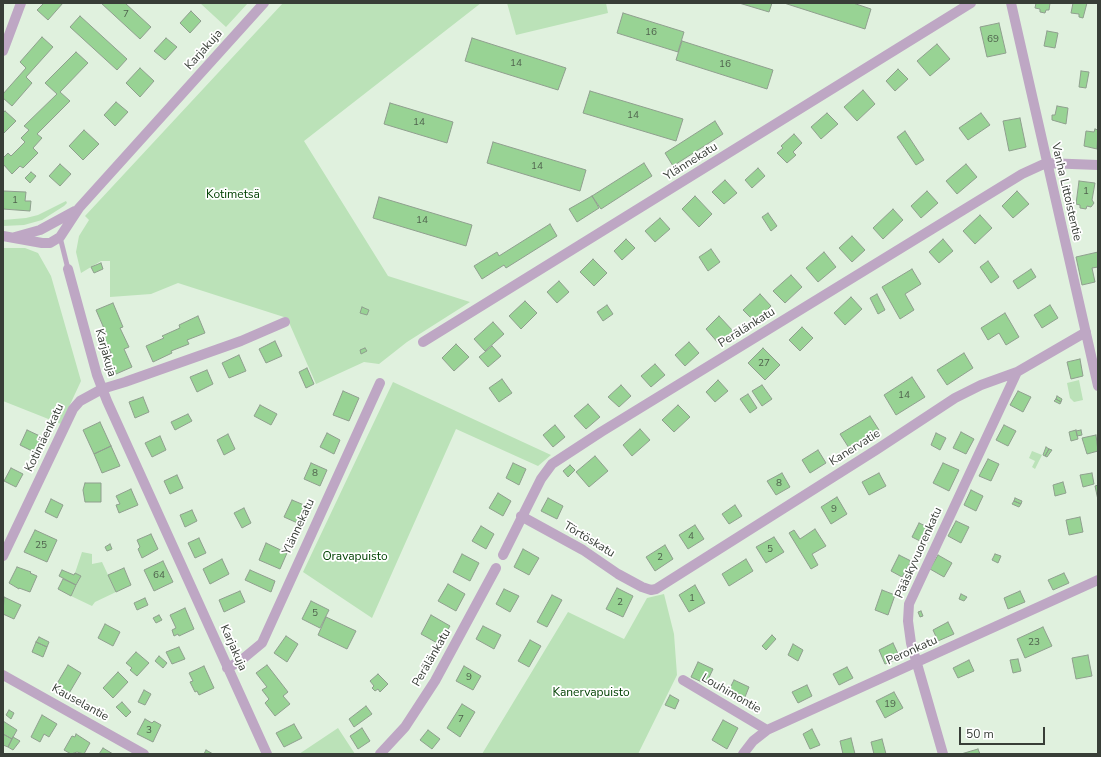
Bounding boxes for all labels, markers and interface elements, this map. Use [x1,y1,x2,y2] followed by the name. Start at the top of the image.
[123,9,129,21] house number: 7
[182,27,226,73] street label: Karjakuja
[645,27,657,39] house number: 16
[987,34,999,46] house number: 69
[510,58,522,70] house number: 14
[719,59,731,71] house number: 16
[627,110,639,122] house number: 14
[413,117,425,129] house number: 14
[662,140,720,184] street label: Ylännekatu
[1048,141,1084,243] street label: Vanha Littoistentie
[531,161,543,173] house number: 14
[1083,186,1089,198] house number: 1
[206,188,260,202] park label: Kotimetsä
[12,195,18,207] house number: 1
[416,215,428,227] house number: 14
[716,305,778,351] street label: Perälänkatu
[91,327,119,379] street label: Karjakuja
[758,358,770,370] house number: 27
[898,390,910,402] house number: 14
[22,402,68,474] street label: Kotimäenkatu
[827,427,883,469] street label: Kanervatie
[312,468,318,480] house number: 8
[776,478,782,490] house number: 8
[280,497,318,557] street label: Ylännekatu
[831,504,837,516] house number: 9
[892,505,946,601] street label: Pääskyvuorenkatu
[561,519,617,561] street label: Törtöskatu
[688,531,694,543] house number: 4
[35,540,47,552] house number: 25
[767,544,773,556] house number: 5
[322,550,388,564] park label: Oravapuisto
[657,552,663,564] house number: 2
[153,570,165,582] house number: 64
[689,593,695,605] house number: 1
[617,597,623,609] house number: 2
[312,608,318,620] house number: 5
[216,623,250,673] street label: Karjakuja
[410,627,454,689] street label: Perälänkatu
[884,633,940,669] street label: Peronkatu
[1028,637,1040,649] house number: 23
[699,671,763,717] street label: Louhimontie
[466,672,472,684] house number: 9
[49,681,111,725] street label: Kauselantie
[552,686,630,700] park label: Kanervapuisto
[884,699,896,711] house number: 19
[458,714,464,726] house number: 7
[961,719,1047,745] scale bar
[146,725,152,737] house number: 3
[966,726,994,742] text: 50 m

